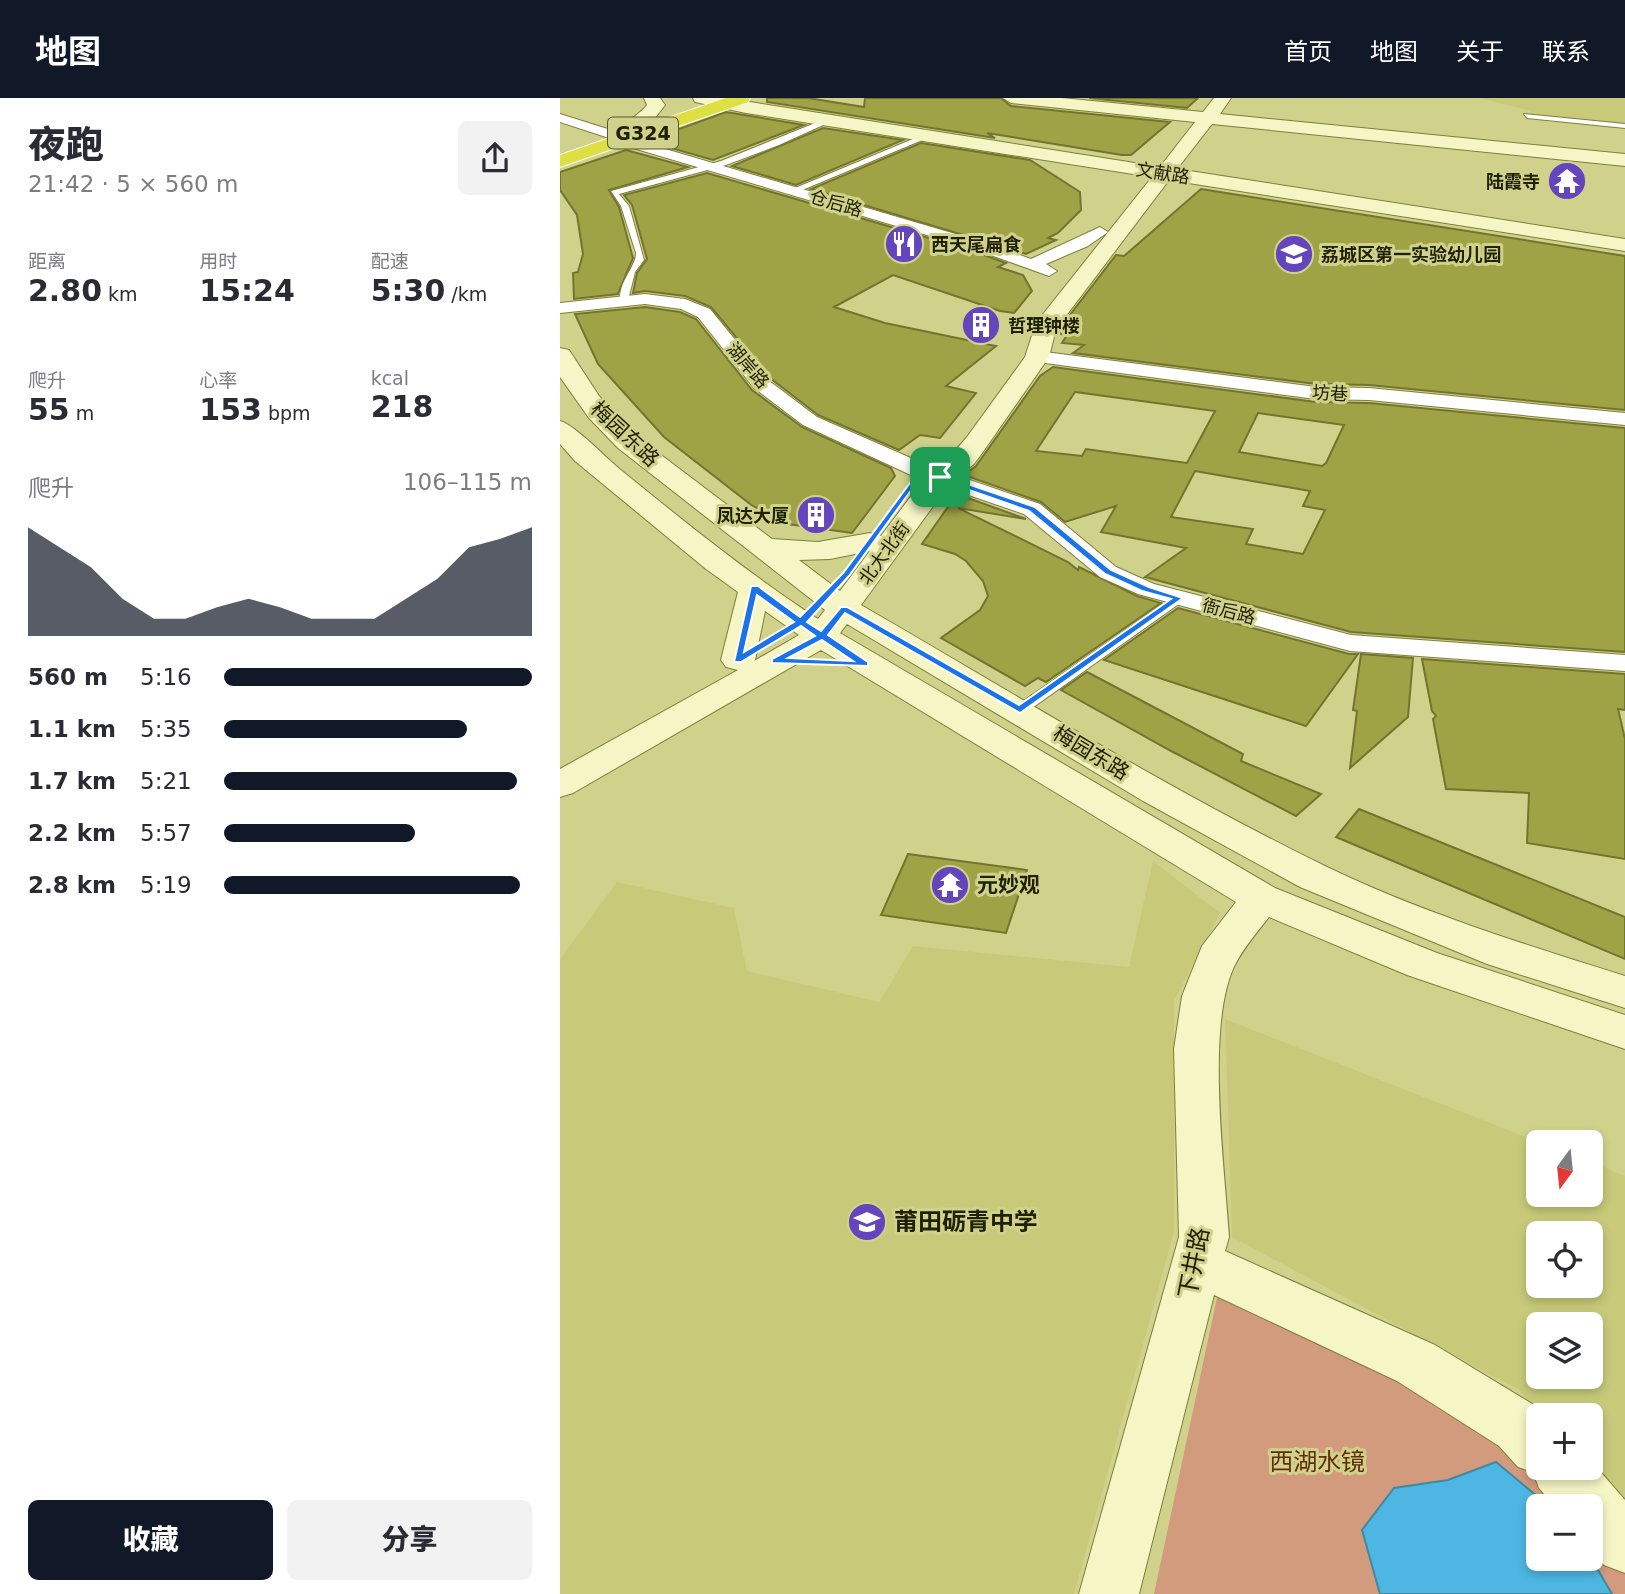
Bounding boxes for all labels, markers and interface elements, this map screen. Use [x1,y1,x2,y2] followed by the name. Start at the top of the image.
[35,32,101,71] text: 地图
[1284,38,1332,66] text: 首页
[1370,38,1418,66] text: 地图
[1456,38,1504,66] text: 关于
[1542,38,1590,66] text: 联系
[608,118,678,148] road number: G324
[458,121,532,195] button: share
[28,123,104,167] text: 夜跑
[1135,158,1191,188] street label: 文献路
[1546,160,1588,202] temple icon: 陆霞寺
[28,171,238,197] text: 21:42 · 5 × 560 m
[1486,171,1540,192] place label: 陆霞寺
[807,185,865,221] street label: 仓后路
[883,223,925,265] restaurant icon: 西天尾扁食
[1273,233,1315,275] school or university icon: 荔城区第一实验幼儿园
[931,234,1021,255] place label: 西天尾扁食
[1321,244,1501,265] place label: 荔城区第一实验幼儿园
[28,250,66,272] text: 距离
[199,250,237,272] text: 用时
[371,250,409,272] text: 配速
[28,273,102,308] text: 2.80
[199,273,295,308] text: 15:24
[371,273,445,308] text: 5:30
[102,283,138,305] text: km
[445,283,487,305] text: /km
[960,304,1002,346] building icon: 哲理钟楼
[1008,315,1080,336] place label: 哲理钟楼
[722,338,774,392] street label: 湖岸路
[371,367,409,389] text: kcal
[28,369,66,391] text: 爬升
[199,369,237,391] text: 心率
[1311,382,1349,404] street label: 坊巷
[371,389,433,424] text: 218
[28,392,70,427] text: 55
[199,392,262,427] text: 153
[586,397,664,471] street label: 梅园东路
[70,402,94,424] text: m
[262,402,311,424] text: bpm
[910,447,970,507] pin
[921,458,959,496] icon: arrive
[403,469,532,495] text: 106–115 m
[28,475,74,501] text: 爬升
[795,494,837,536] building icon: 凤达大厦
[717,505,789,526] place label: 凤达大厦
[854,518,914,588] street label: 北大北街
[1200,594,1258,628] street label: 衙后路
[28,664,108,690] text: 560 m
[140,664,192,690] text: 5:16
[28,716,116,742] text: 1.1 km
[140,716,192,742] text: 5:35
[1049,721,1133,785] street label: 梅园东路
[28,768,116,794] text: 1.7 km
[140,768,192,794] text: 5:21
[28,820,116,846] text: 2.2 km
[140,820,192,846] text: 5:57
[929,864,971,906] temple icon: 元妙观
[28,872,116,898] text: 2.8 km
[140,872,192,898] text: 5:19
[977,873,1040,897] place label: 元妙观
[1526,1130,1603,1208] north arrow
[1526,1130,1603,1571] map controls
[846,1201,888,1243] school or university icon: 莆田砺青中学
[894,1208,1038,1236] place label: 莆田砺青中学
[1526,1221,1603,1298] button: locate
[1173,1225,1215,1301] street label: 下井路
[1526,1312,1603,1389] button: layers
[1526,1403,1603,1480] button: +
[1269,1448,1365,1476] park label: 西湖水镜
[1526,1494,1603,1571] button: −
[28,1500,273,1580] button: 收藏
[287,1500,532,1580] button: 分享

